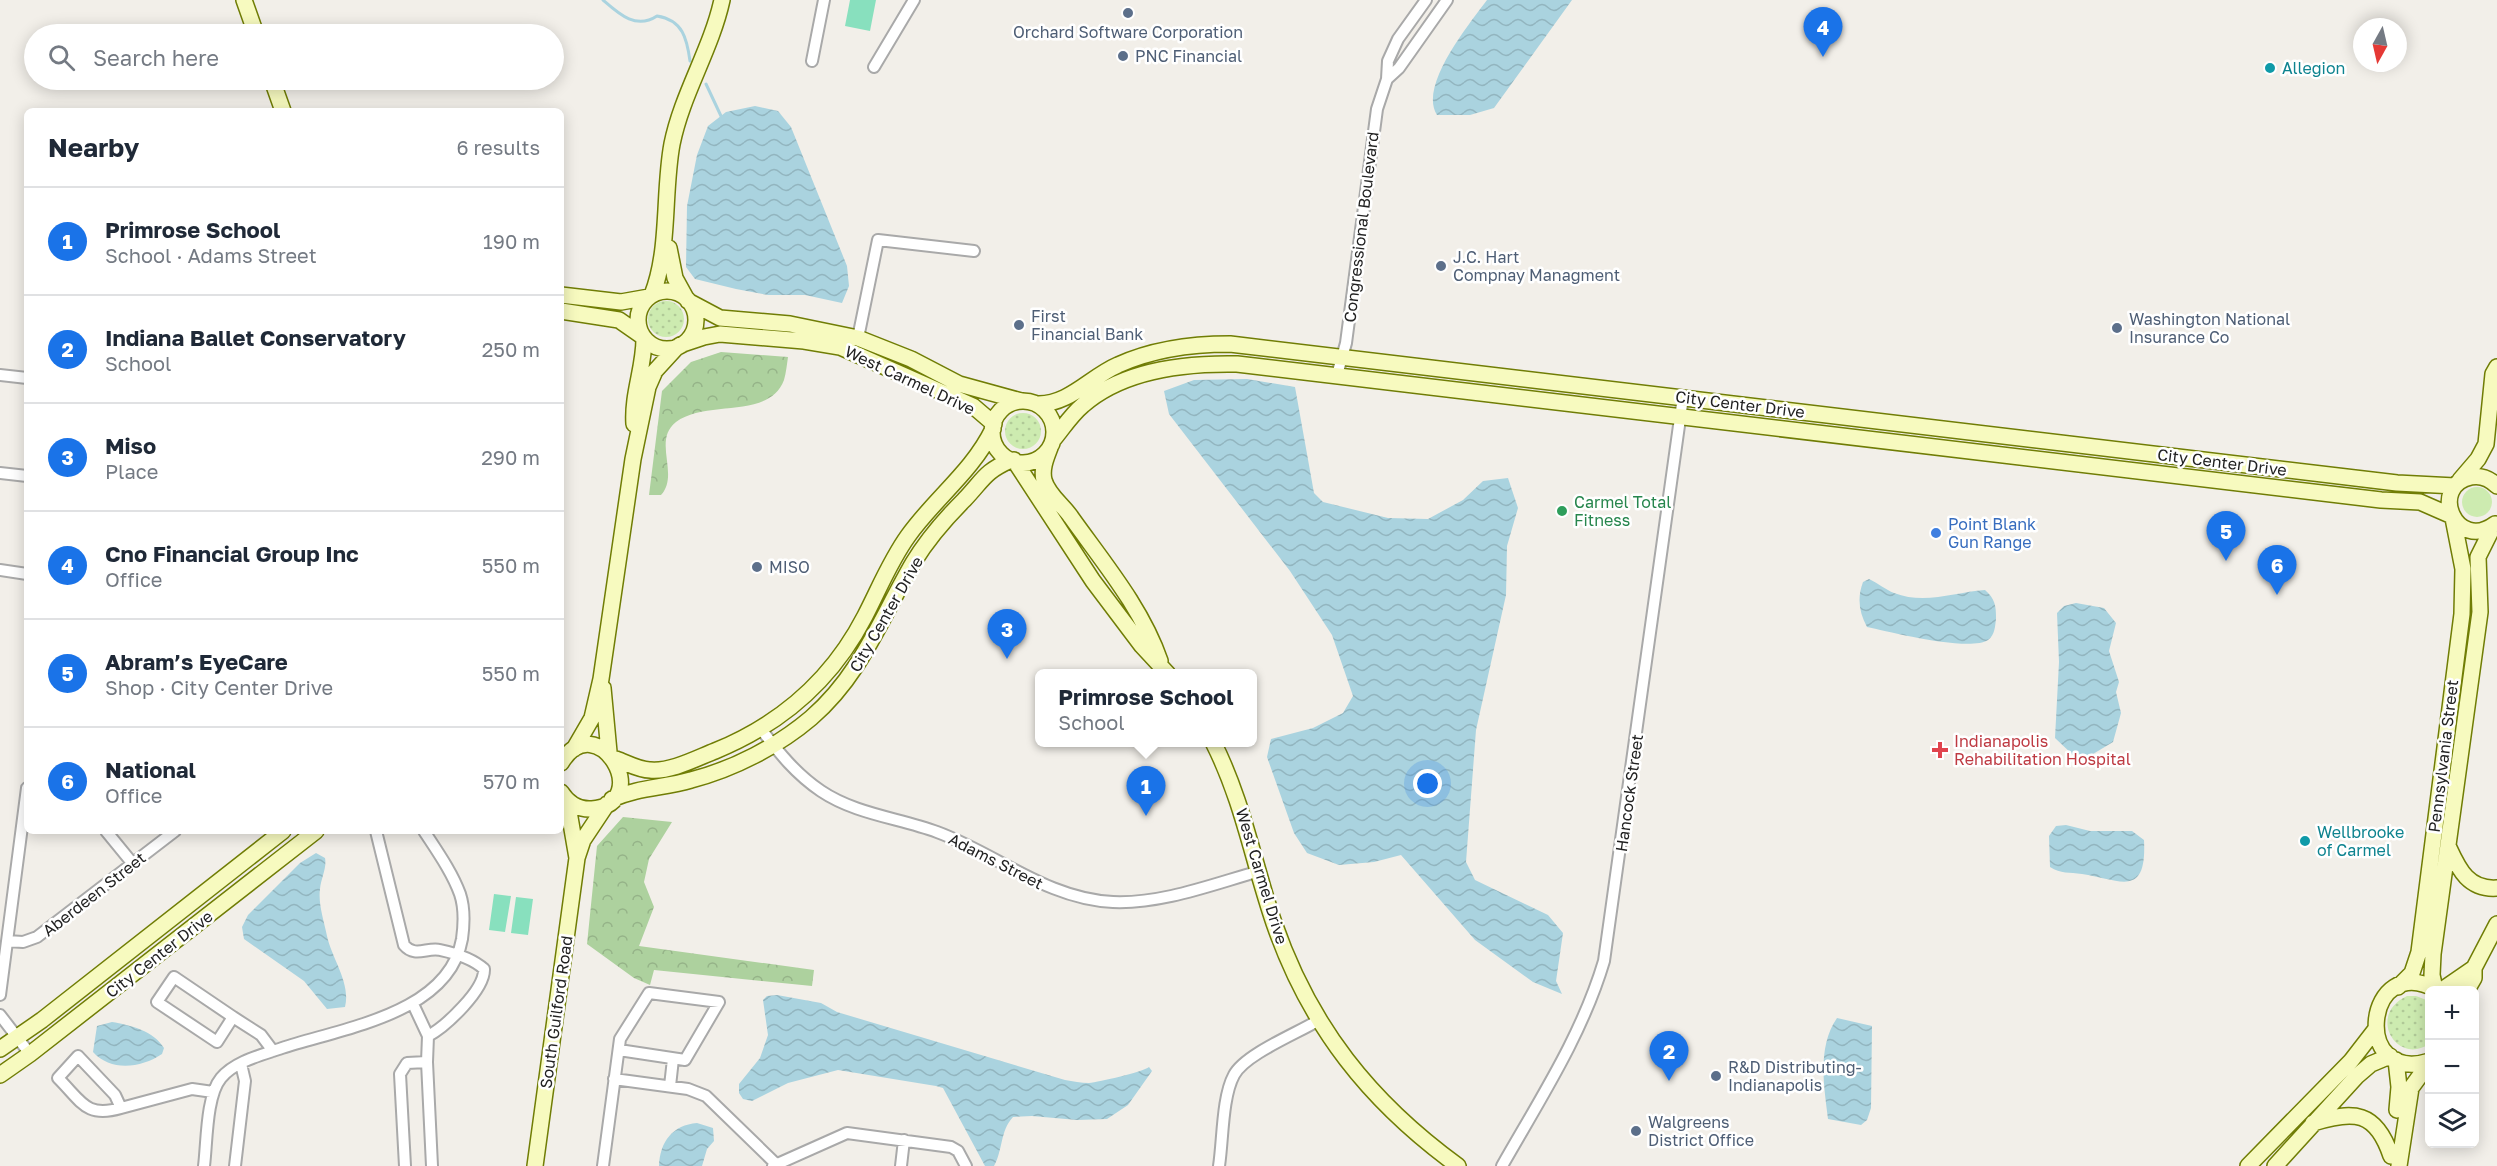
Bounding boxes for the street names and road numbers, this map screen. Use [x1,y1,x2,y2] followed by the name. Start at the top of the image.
[1339,131,1383,323] street label: Congressional Boulevard
[842,341,978,419] street label: West Carmel Drive
[1674,386,1806,422] street label: City Center Drive
[2156,444,2288,480] street label: City Center Drive
[845,553,927,675] street label: City Center Drive
[2424,679,2462,833] street label: Pennsylvania Street
[1611,733,1647,853] street label: Hancock Street
[1232,806,1292,946] street label: West Carmel Drive
[945,829,1047,893] street label: Adams Street
[38,847,150,941] street label: Aberdeen Street
[102,906,216,1002] street label: City Center Drive
[535,934,577,1090] street label: South Guilford Road

